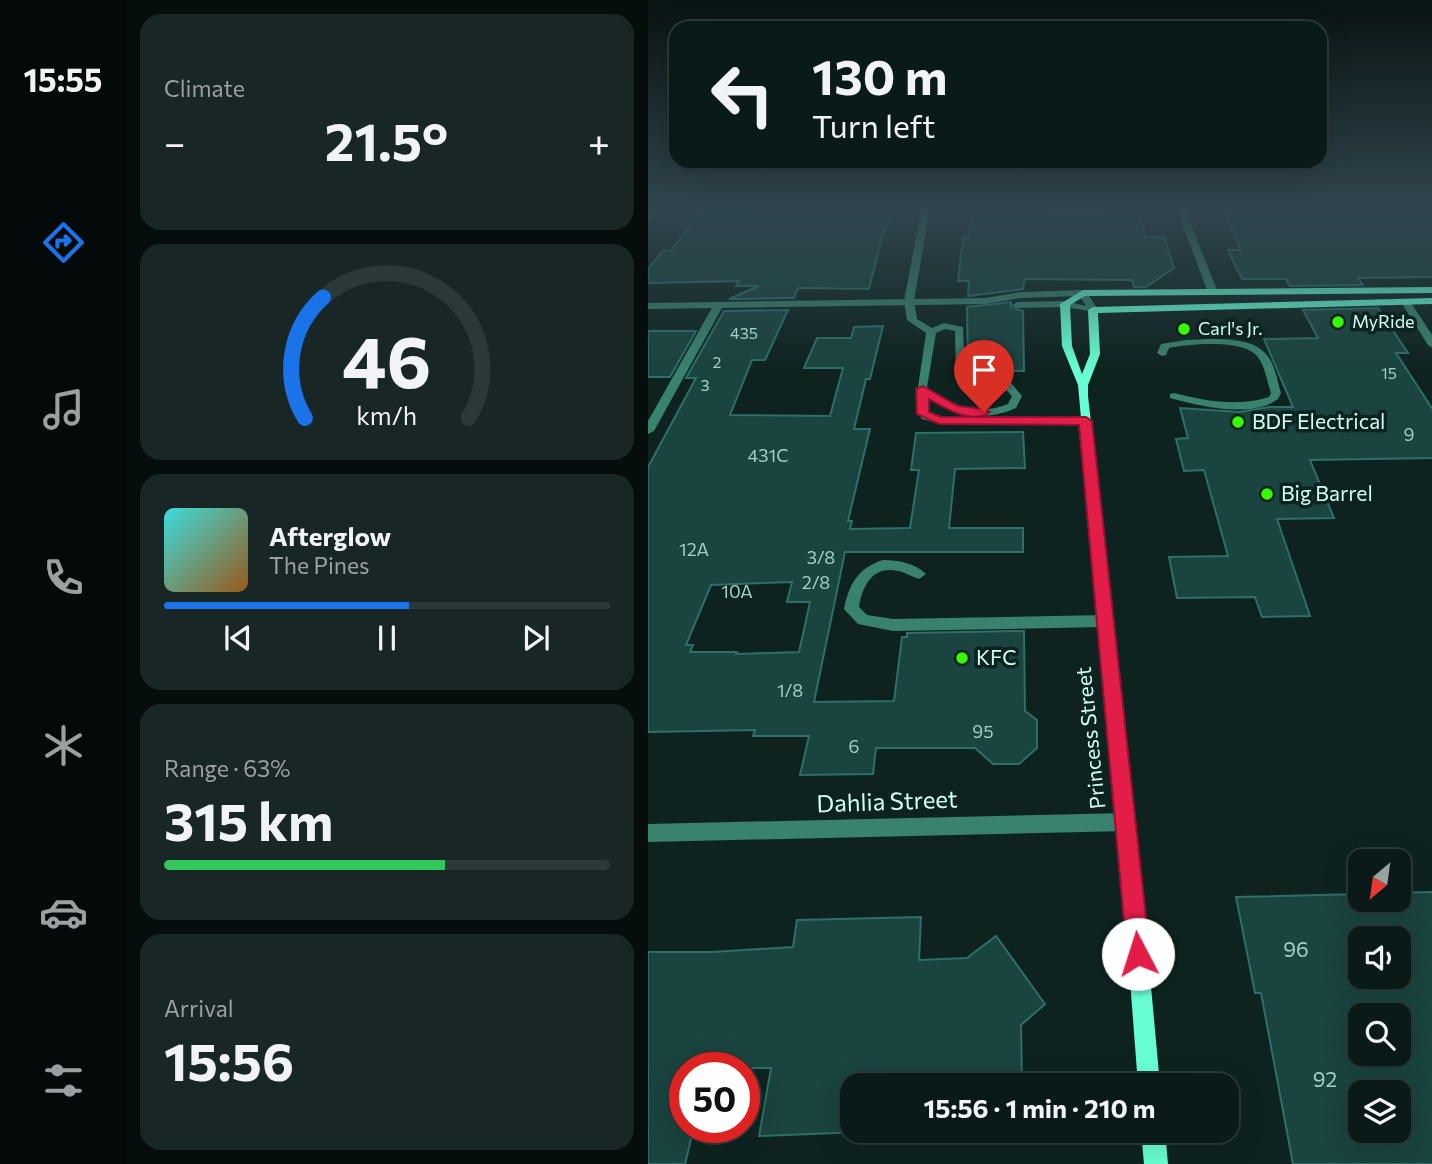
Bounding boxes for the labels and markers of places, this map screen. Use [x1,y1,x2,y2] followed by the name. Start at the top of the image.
[1352,310,1415,332] place label: MyRide
[1330,314,1346,330] marker: MyRide
[1198,317,1263,339] place label: Carl's Jr.
[1176,321,1192,337] marker: Carl's Jr.
[954,340,1014,412] pin
[1252,408,1385,433] place label: BDF Electrical
[1230,414,1246,430] marker: BDF Electrical
[1281,480,1373,505] place label: Big Barrel
[1259,486,1275,502] marker: Big Barrel
[976,644,1017,669] place label: KFC
[954,650,970,666] marker: KFC

